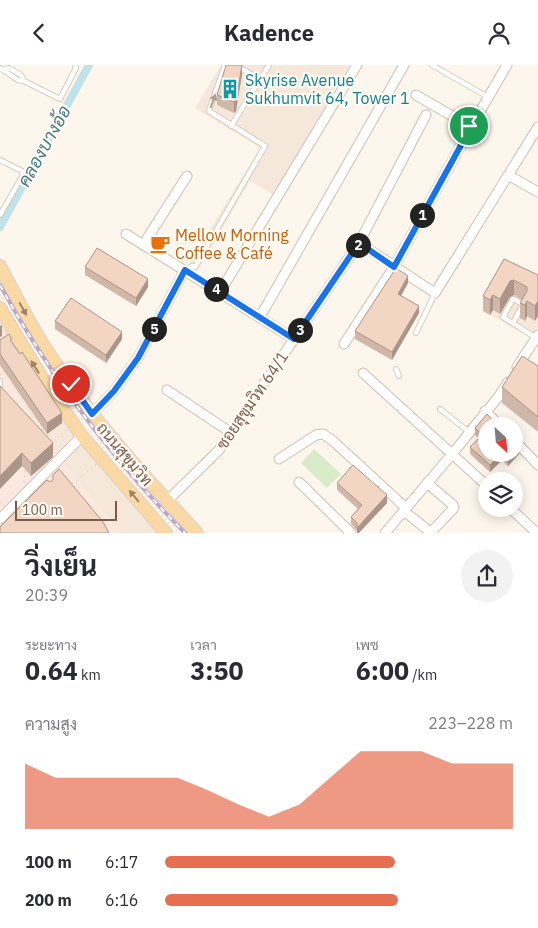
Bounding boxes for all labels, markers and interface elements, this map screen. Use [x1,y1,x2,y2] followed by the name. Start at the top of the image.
[224,18,314,47] text: Kadence
[25,19,53,47] icon: back
[485,19,513,47] icon: person
[245,70,410,108] place label: Skyrise Avenue Sukhumvit 64, Tower 1
[219,78,241,100] building icon: Skyrise Avenue Sukhumvit 64, Tower 1
[210,93,217,108] one-way arrow
[12,101,76,191] water label: คลองบางอ้อ
[448,105,490,147] pin
[455,112,483,140] icon: arrive
[410,203,434,227] pin: 1
[418,206,427,224] text: 1
[175,225,289,263] place label: Mellow Morning Coffee & Café
[149,233,171,255] cafe icon: Mellow Morning Coffee & Café
[346,233,370,257] pin: 2
[354,236,363,254] text: 2
[204,277,228,301] pin: 4
[212,280,221,298] text: 4
[19,302,27,316] one-way arrow
[142,317,166,341] pin: 5
[288,317,312,343] pin: 3
[150,320,159,338] text: 5
[296,321,305,339] text: 3
[212,347,294,454] street label: ซอยสุขุมวิท 64/1
[31,361,40,374] one-way arrow
[50,363,92,405] pin
[57,370,85,398] icon: check
[478,417,522,463] north arrow
[478,417,523,517] map controls
[91,418,157,491] street label: ถนนสุขุมวิท
[478,472,523,517] button: layers
[128,490,139,503] one-way arrow
[15,498,118,521] scale bar
[22,501,63,519] text: 100 m
[25,547,97,584] text: วิ่งเย็น
[461,550,513,602] button: share
[25,585,68,605] text: 20:39
[25,636,77,654] text: ระยะทาง
[190,636,217,654] text: เวลา
[356,636,379,654] text: เพซ
[25,654,78,687] text: 0.64
[190,654,244,687] text: 3:50
[356,654,409,687] text: 6:00
[78,666,101,684] text: km
[409,666,437,684] text: /km
[428,713,513,733] text: 223–228 m
[25,714,77,734] text: ความสูง
[25,852,72,872] text: 100 m
[105,852,138,872] text: 6:17
[25,890,72,910] text: 200 m
[105,890,138,910] text: 6:16

